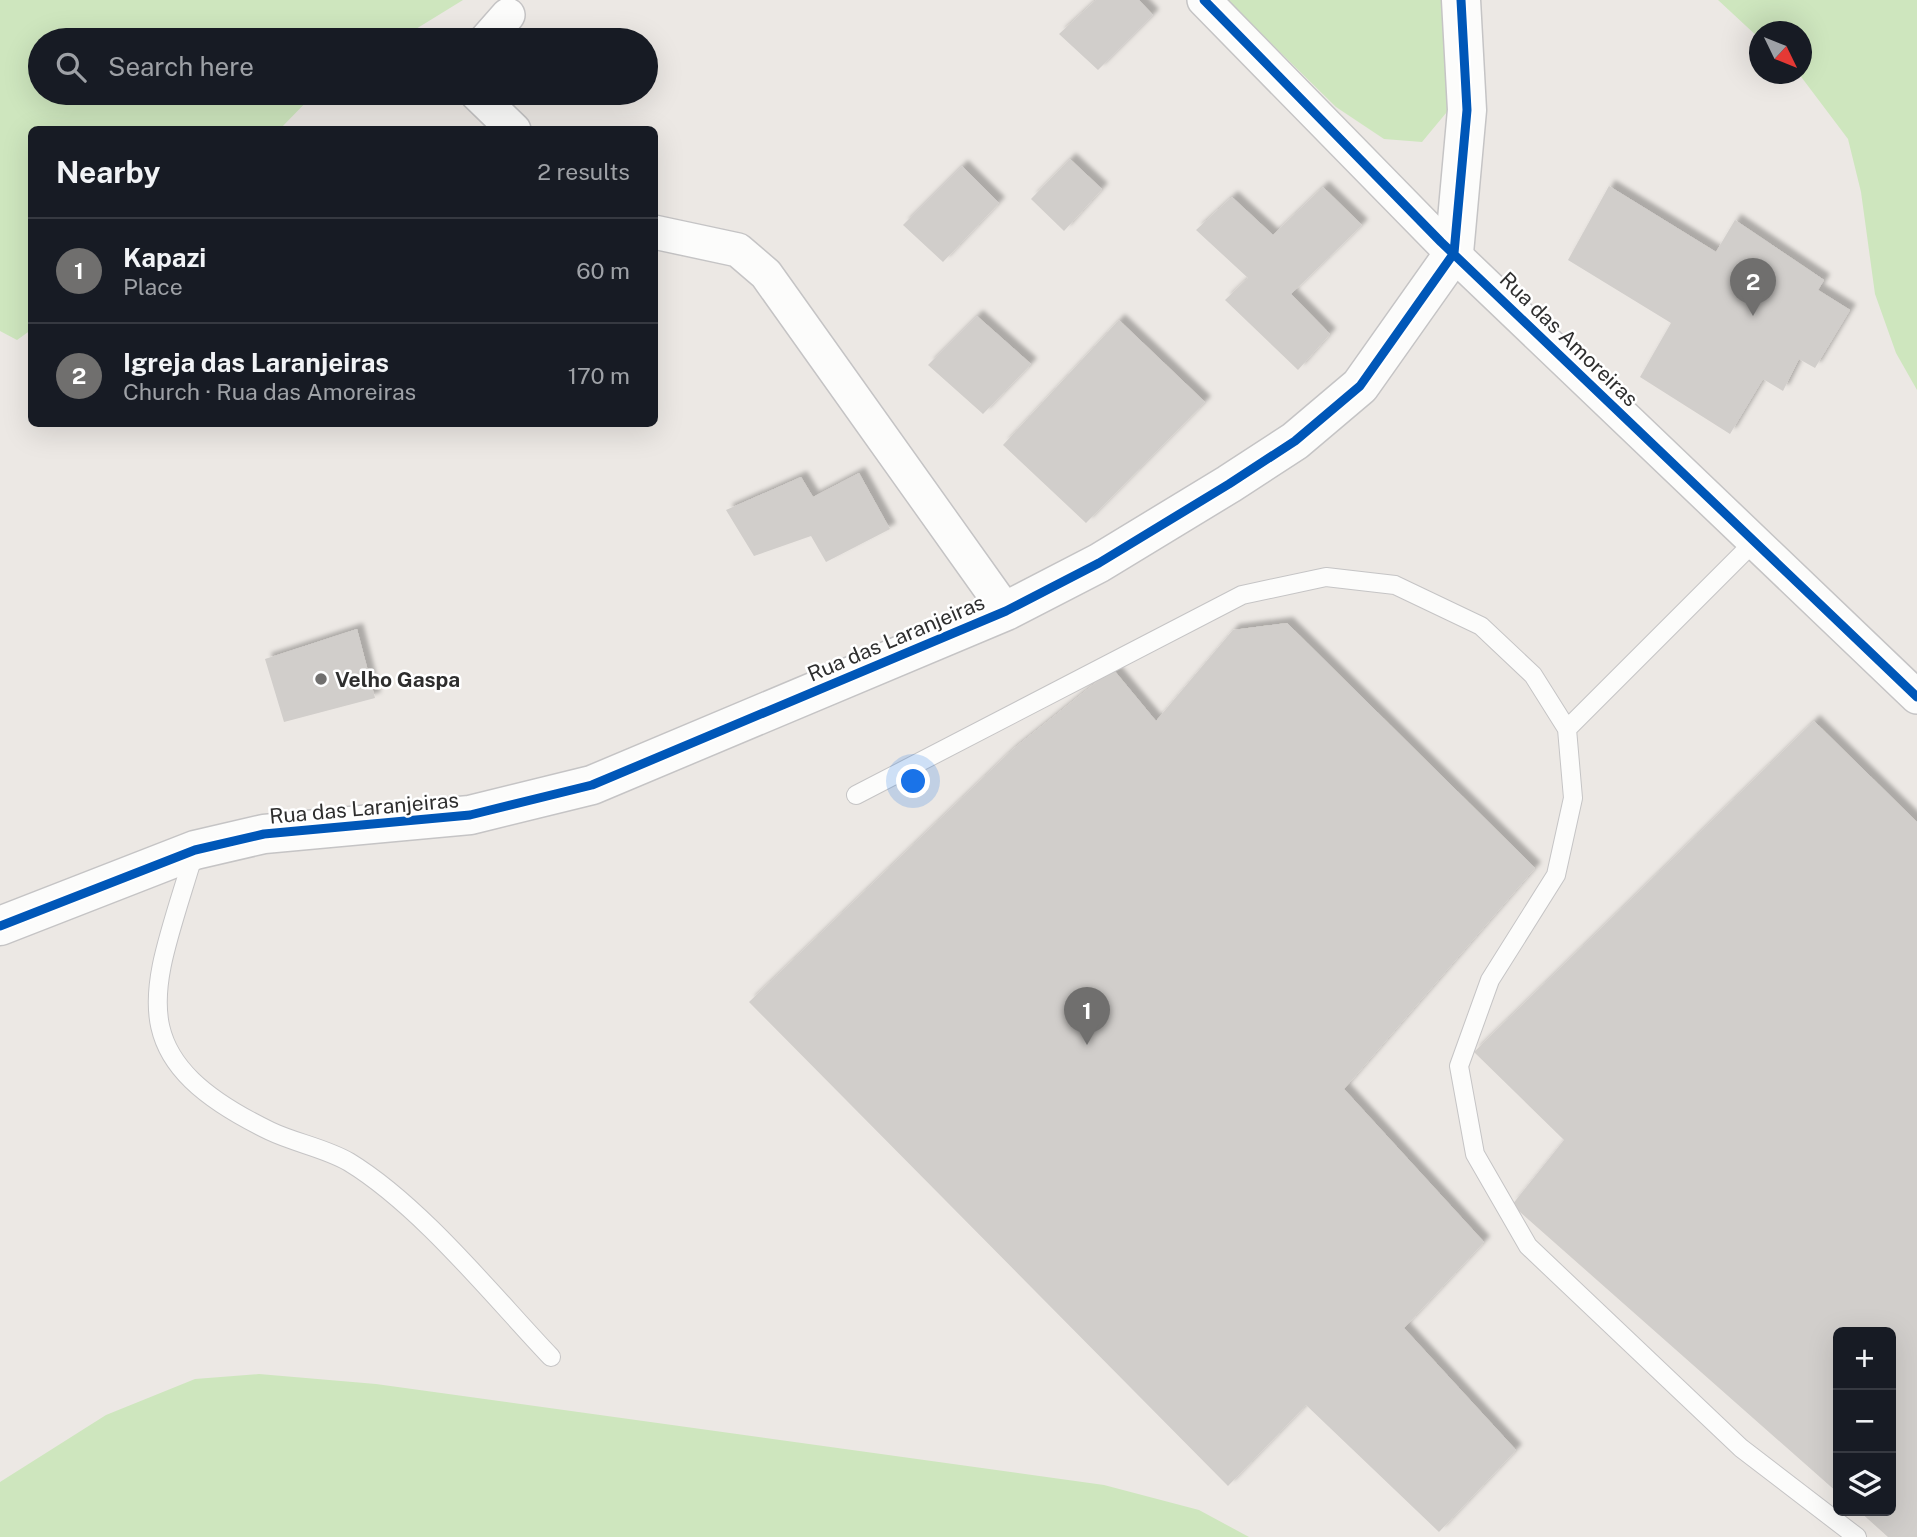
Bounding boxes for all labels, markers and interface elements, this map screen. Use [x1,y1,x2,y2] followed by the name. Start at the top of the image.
[1749,21,1812,84] north arrow
[28,28,658,105] search box
[52,48,90,86] icon: search
[108,51,254,82] text: Search here
[56,154,160,190] text: Nearby
[537,158,630,185] text: 2 results
[123,242,206,273] text: Kapazi
[74,257,84,284] text: 1
[576,257,630,284] text: 60 m
[1730,258,1776,316] pin: 2
[1495,267,1643,411] street label: Rua das Amoreiras
[123,273,183,300] text: Place
[123,347,389,378] text: Igreja das Laranjeiras
[72,362,86,389] text: 2
[568,362,630,389] text: 170 m
[123,378,416,405] text: Church · Rua das Amoreiras
[804,589,988,687] street label: Rua das Laranjeiras
[335,667,460,692] place label: Velho Gaspa
[313,671,329,687] marker: Velho Gaspa
[896,764,930,798] your location
[268,787,460,829] street label: Rua das Laranjeiras
[1064,987,1110,1045] pin: 1
[1833,1327,1896,1516] map controls
[1833,1327,1896,1390] button: +
[1833,1390,1896,1453] button: −
[1833,1453,1896,1516] button: layers

